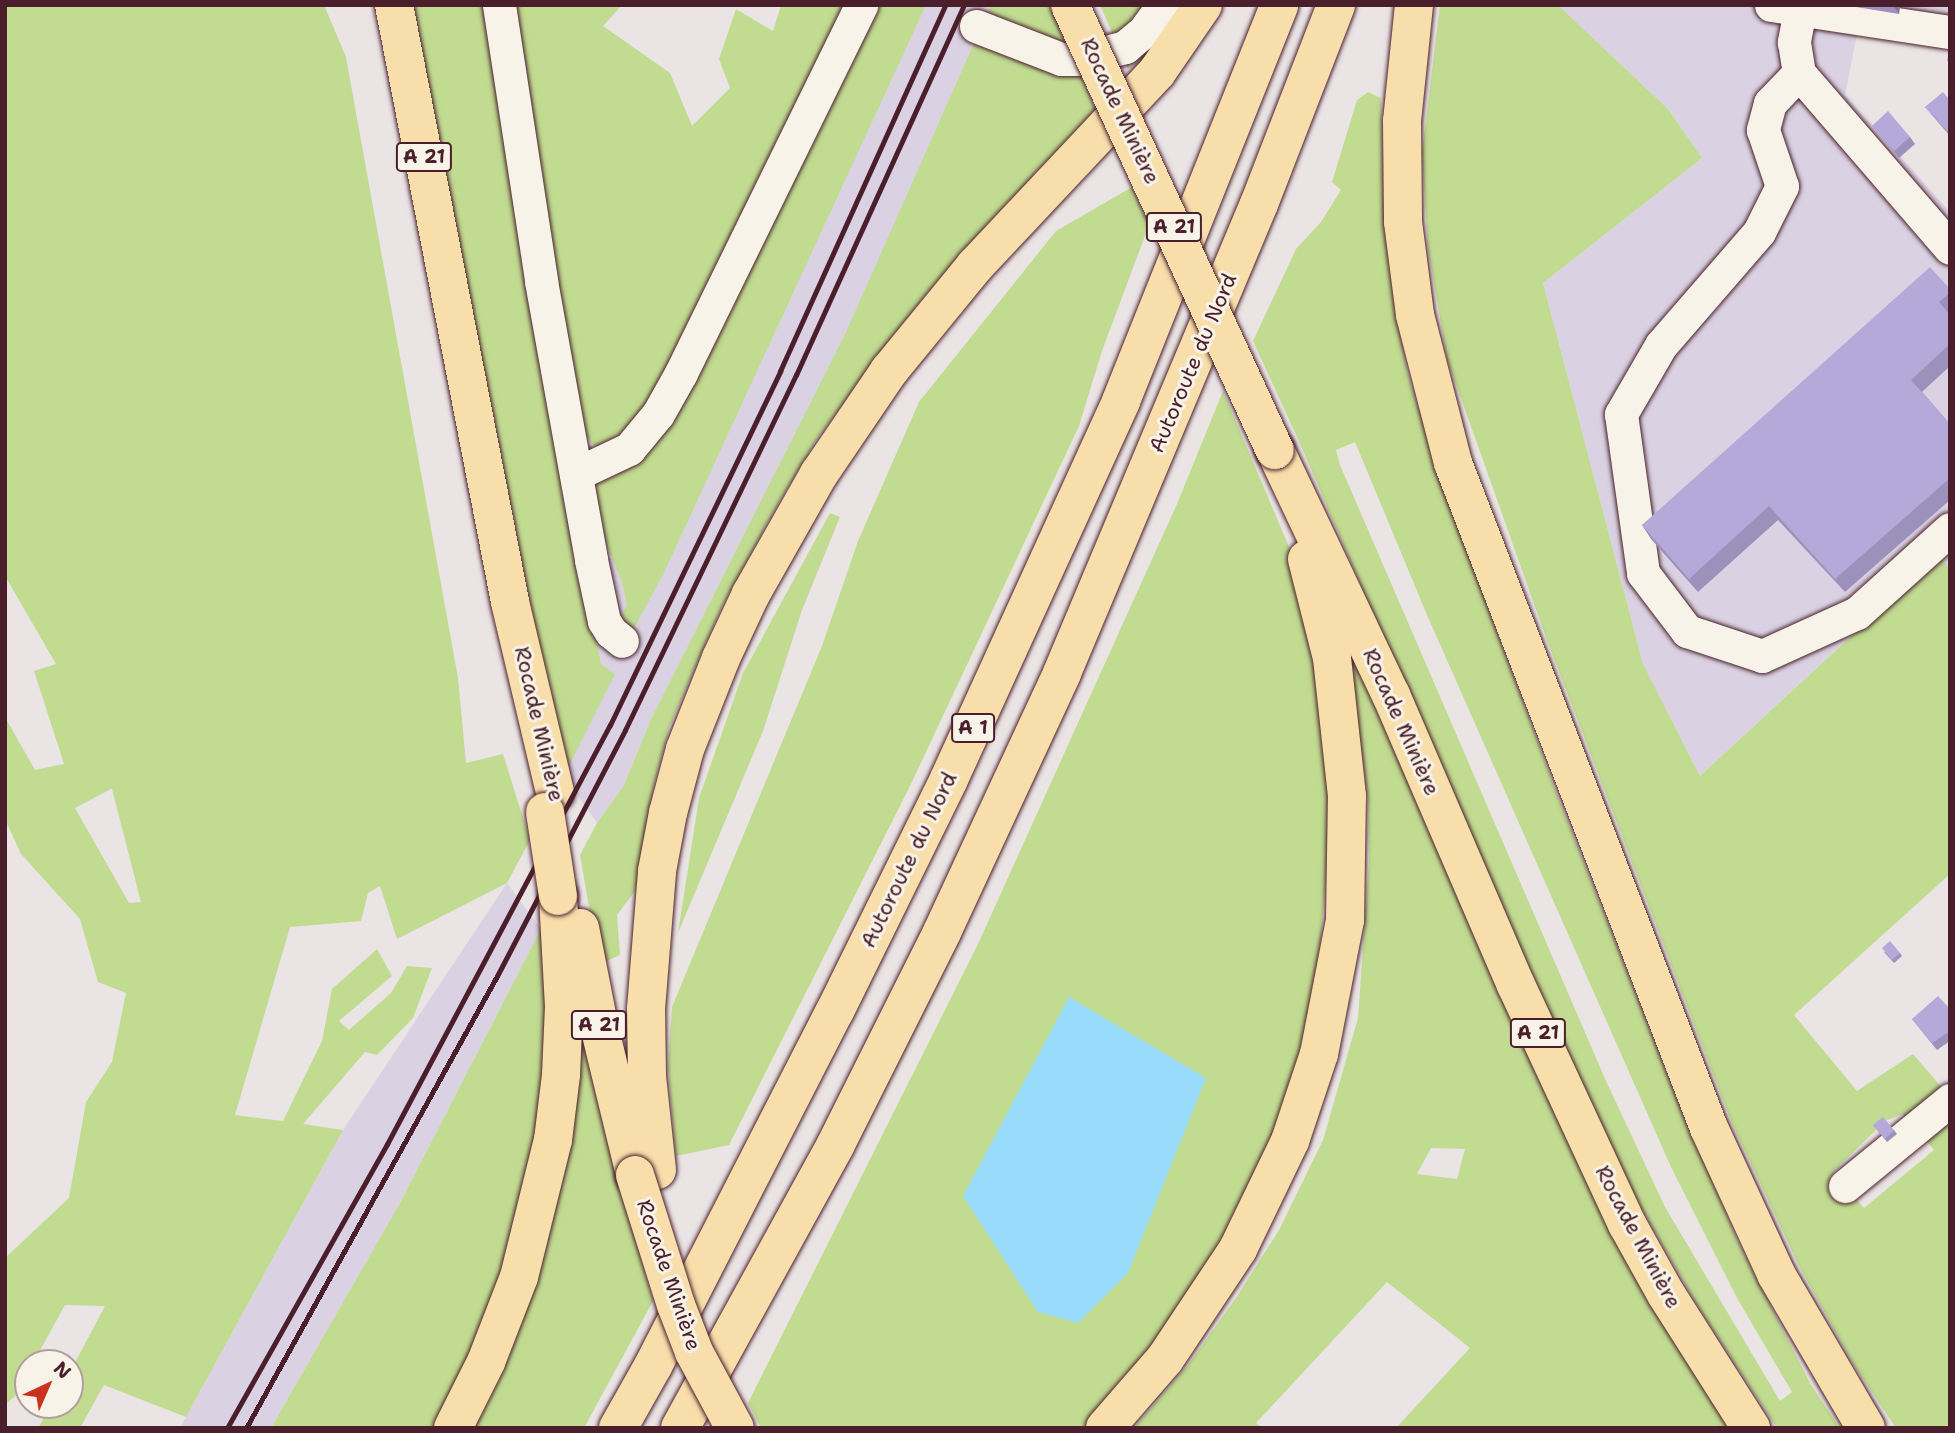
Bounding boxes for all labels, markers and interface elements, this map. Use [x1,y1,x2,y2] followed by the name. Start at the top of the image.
[1075,34,1165,188] street label: Rocade Minière
[394,141,454,172] road number: A 21
[1144,212,1204,243] road number: A 21
[1144,270,1242,456] street label: Autoroute du Nord
[509,644,569,804] street label: Rocade Minière
[1357,645,1445,799] street label: Rocade Minière
[950,712,996,744] road number: A 1
[856,768,962,952] street label: Autoroute du Nord
[569,1009,629,1040] road number: A 21
[1508,1018,1568,1049] road number: A 21
[1590,1161,1686,1313] street label: Rocade Minière
[631,1196,707,1354] street label: Rocade Minière
[14,1349,84,1419] north arrow
[48,1356,77,1384] text: N

